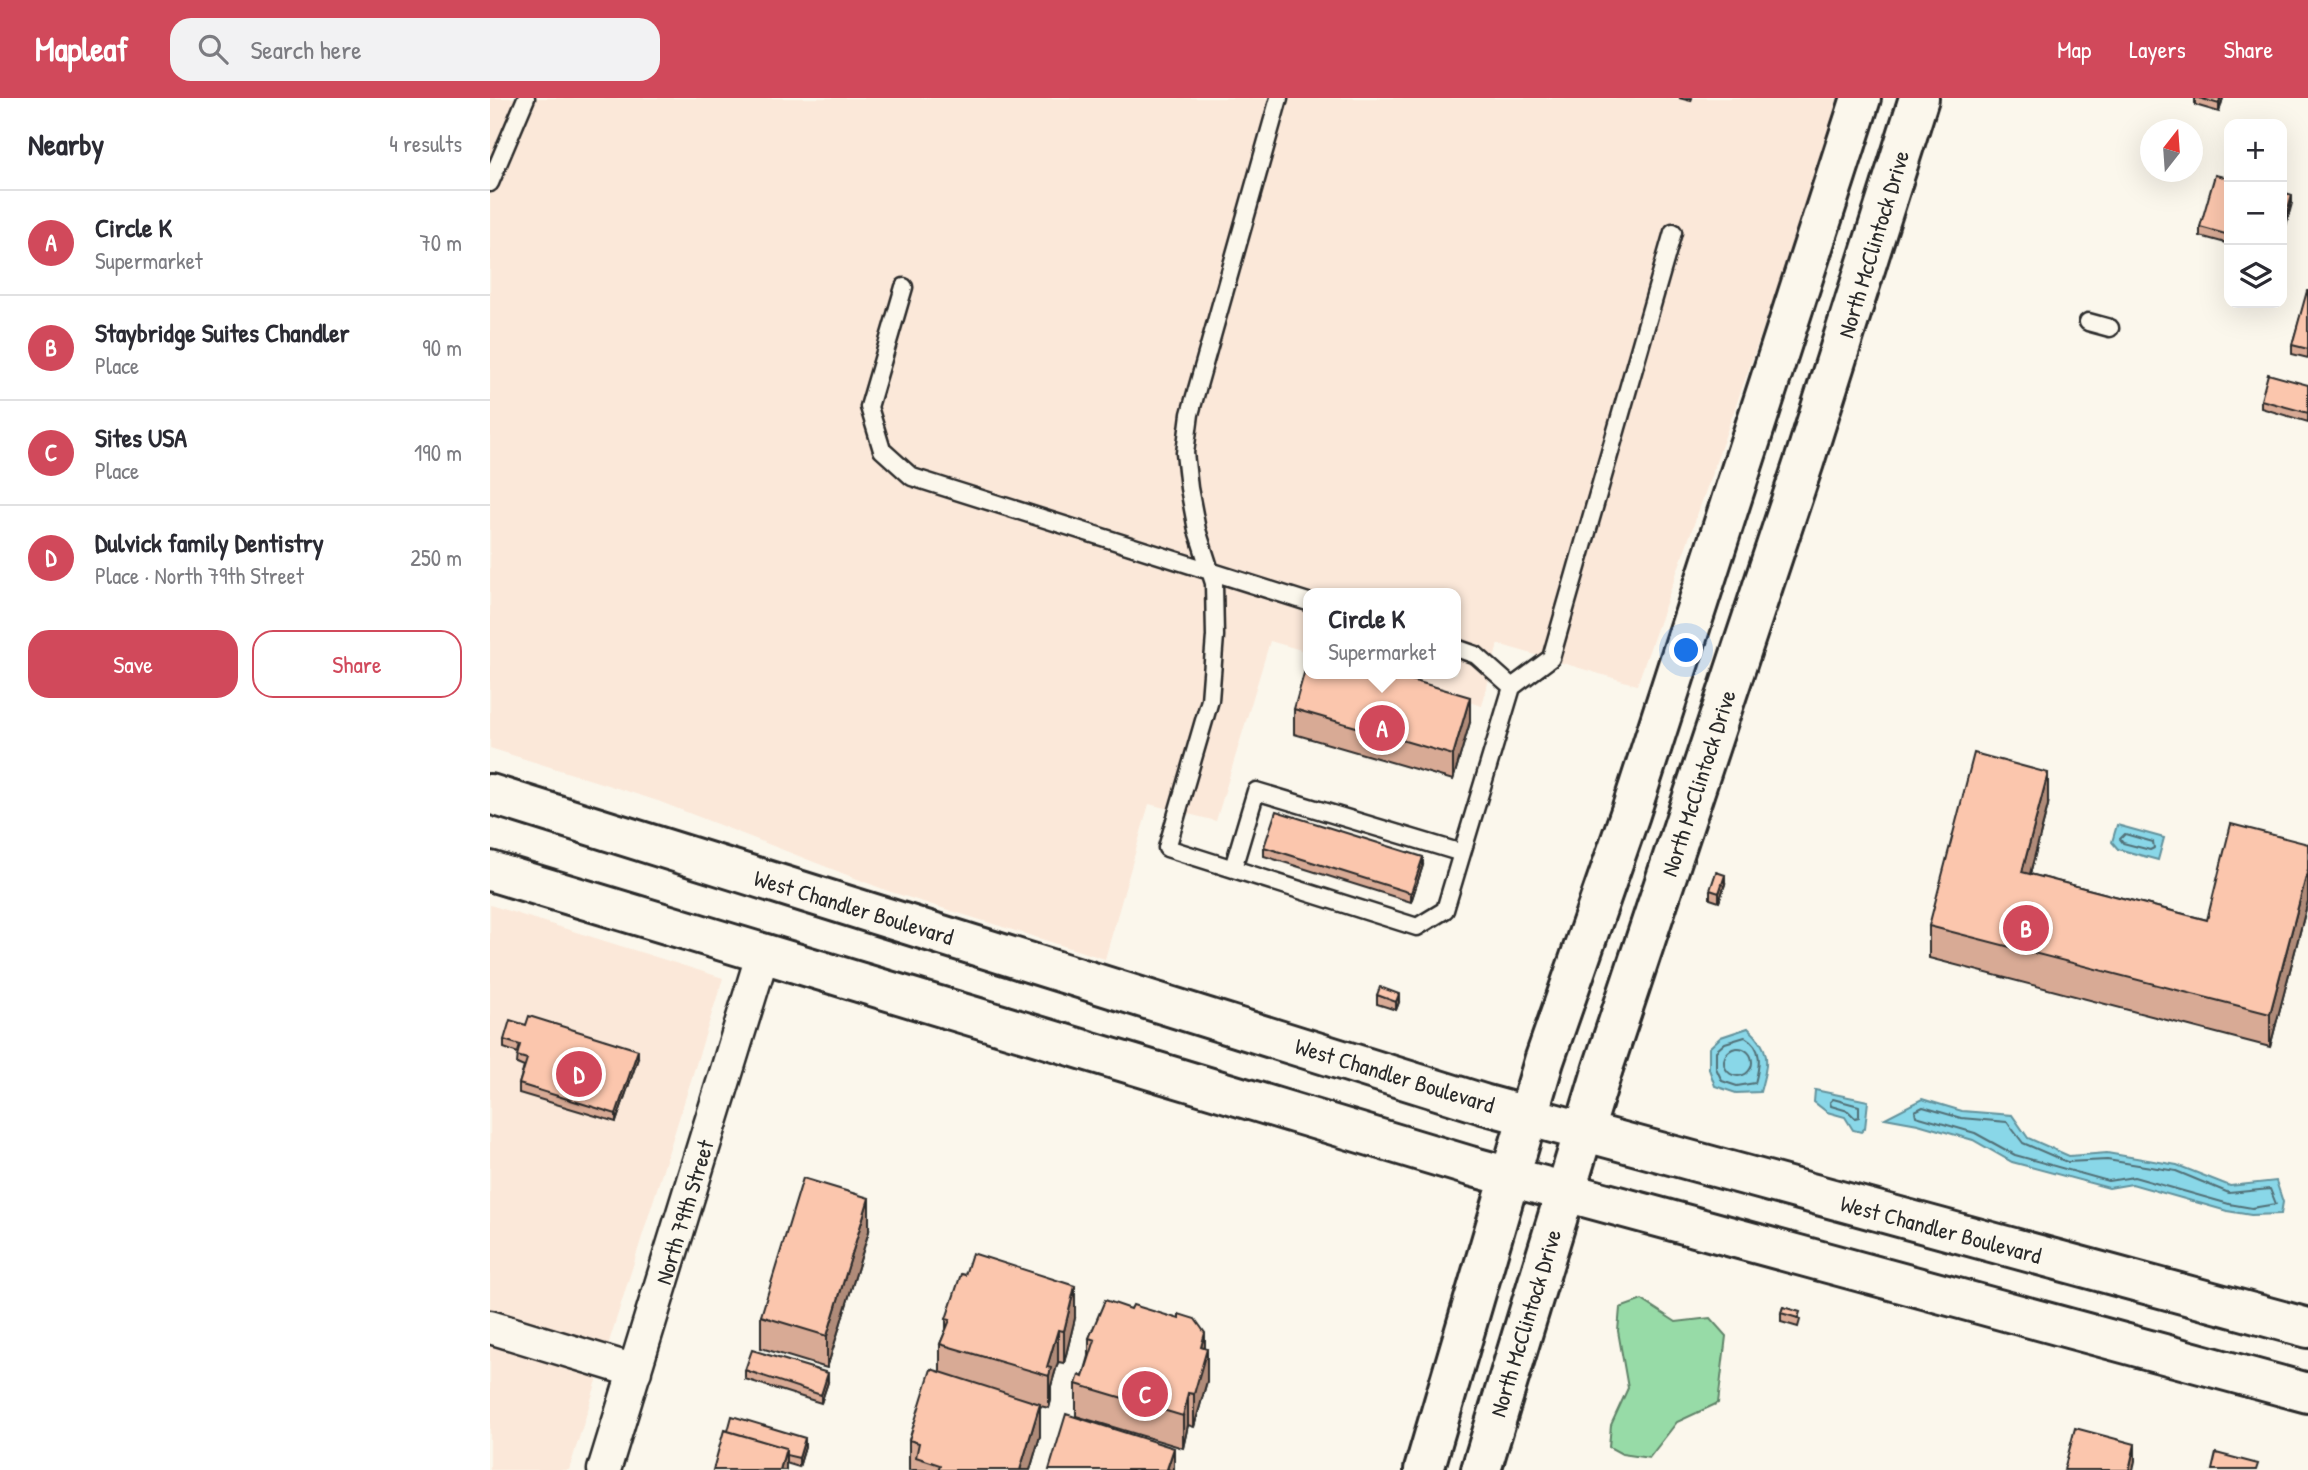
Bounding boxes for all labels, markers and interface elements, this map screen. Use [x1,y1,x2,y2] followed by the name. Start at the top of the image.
[170,18,660,81] search box
[35,27,128,71] text: Mapleaf
[194,30,232,68] icon: search
[250,32,362,67] text: Search here
[2057,33,2091,65] text: Map
[2129,33,2186,65] text: Layers
[2224,33,2273,65] text: Share
[2140,119,2203,182] north arrow
[2224,119,2287,308] map controls
[2224,119,2287,182] button: +
[28,124,104,164] text: Nearby
[389,128,462,159] text: 4 results
[1830,147,1916,341] street label: North McClintock Drive
[2224,182,2287,245] button: −
[95,210,172,245] text: Circle K
[45,227,57,258] text: A
[419,227,462,258] text: 70 m
[95,245,203,276] text: Supermarket
[2224,245,2287,308] button: layers
[95,315,350,350] text: Staybridge Suites Chandler
[45,332,57,363] text: B
[422,332,462,363] text: 90 m
[95,350,139,381] text: Place
[95,420,187,455] text: Sites USA
[45,437,57,468] text: C
[414,437,462,468] text: 190 m
[95,455,139,486] text: Place
[95,525,324,560] text: Dulvick family Dentistry
[46,542,56,573] text: D
[410,542,462,573] text: 250 m
[95,560,304,591] text: Place · North 79th Street
[1303,588,1461,679] popup
[1328,601,1405,636] text: Circle K
[28,630,238,698] button: Save
[252,630,462,698] button: Share
[1669,633,1703,667] your location
[1328,636,1436,667] text: Supermarket
[1653,686,1743,880] street label: North McClintock Drive
[1359,702,1405,754] pin: A
[751,862,957,952] street label: West Chandler Boulevard
[2003,902,2049,954] pin: B
[1292,1030,1498,1120] street label: West Chandler Boulevard
[556,1048,602,1100] pin: D
[647,1135,721,1288] street label: North 79th Street
[1837,1187,2045,1271] street label: West Chandler Boulevard
[1482,1226,1568,1420] street label: North McClintock Drive
[1122,1368,1168,1420] pin: C

